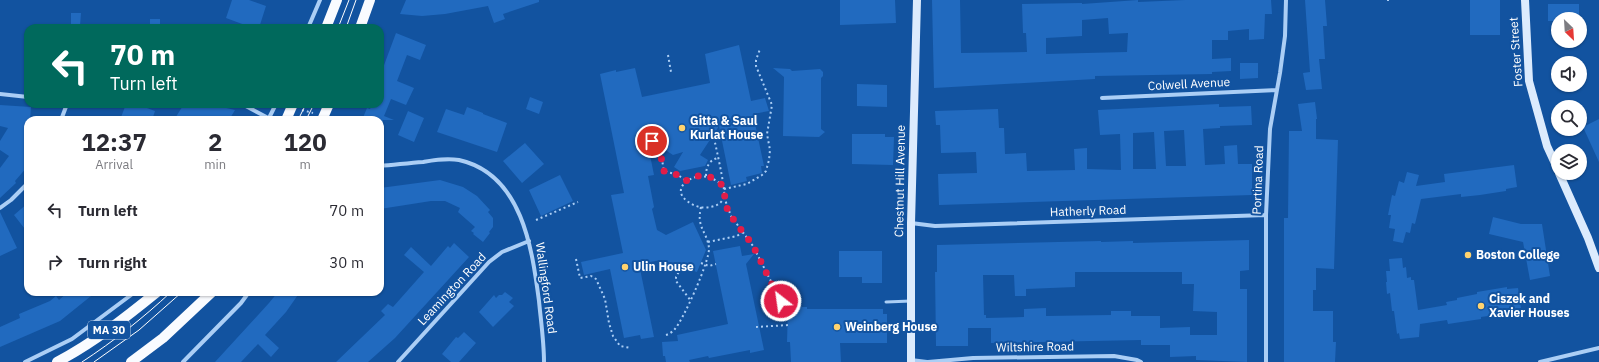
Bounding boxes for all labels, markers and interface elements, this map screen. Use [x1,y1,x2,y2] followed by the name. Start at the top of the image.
[1551,12,1587,48] north arrow
[1551,12,1587,180] map controls
[1506,17,1525,87] street label: Foster Street
[110,36,175,73] text: 70 m
[44,40,96,92] icon: left
[1551,56,1587,92] button: sound
[110,72,178,95] text: Turn left
[1147,74,1231,93] street label: Colwell Avenue
[1551,100,1587,136] button: search
[690,113,764,142] place label: Gitta & Saul Kurlat House
[677,123,687,133] marker: Gitta & Saul Kurlat House
[635,124,669,158] pin
[891,124,908,237] street label: Chestnut Hill Avenue
[81,126,147,158] text: 12:37
[208,126,222,158] text: 2
[283,126,327,158] text: 120
[641,130,663,152] icon: arrive
[1551,144,1587,180] button: layers
[1249,145,1266,215] street label: Portina Road
[95,156,133,173] text: Arrival
[204,156,226,173] text: min
[299,156,311,173] text: m
[44,199,66,221] icon: left
[78,201,138,220] text: Turn left
[329,201,364,220] text: 70 m
[1050,202,1126,219] street label: Hatherly Road
[533,241,560,334] street label: Wallingford Road
[1476,247,1560,262] place label: Boston College
[414,249,489,328] street label: Leamington Road
[1463,250,1473,260] marker: Boston College
[44,251,66,273] icon: right
[78,253,147,272] text: Turn right
[329,253,364,272] text: 30 m
[633,259,694,274] place label: Ulin House
[620,262,630,272] marker: Ulin House
[760,280,802,322] position arrow
[1489,291,1570,320] place label: Ciszek and Xavier Houses
[1476,301,1486,311] marker: Ciszek and Xavier Houses
[845,319,938,334] place label: Weinberg House
[88,321,130,339] road number: MA 30
[832,322,842,332] marker: Weinberg House
[996,338,1074,355] street label: Wiltshire Road

